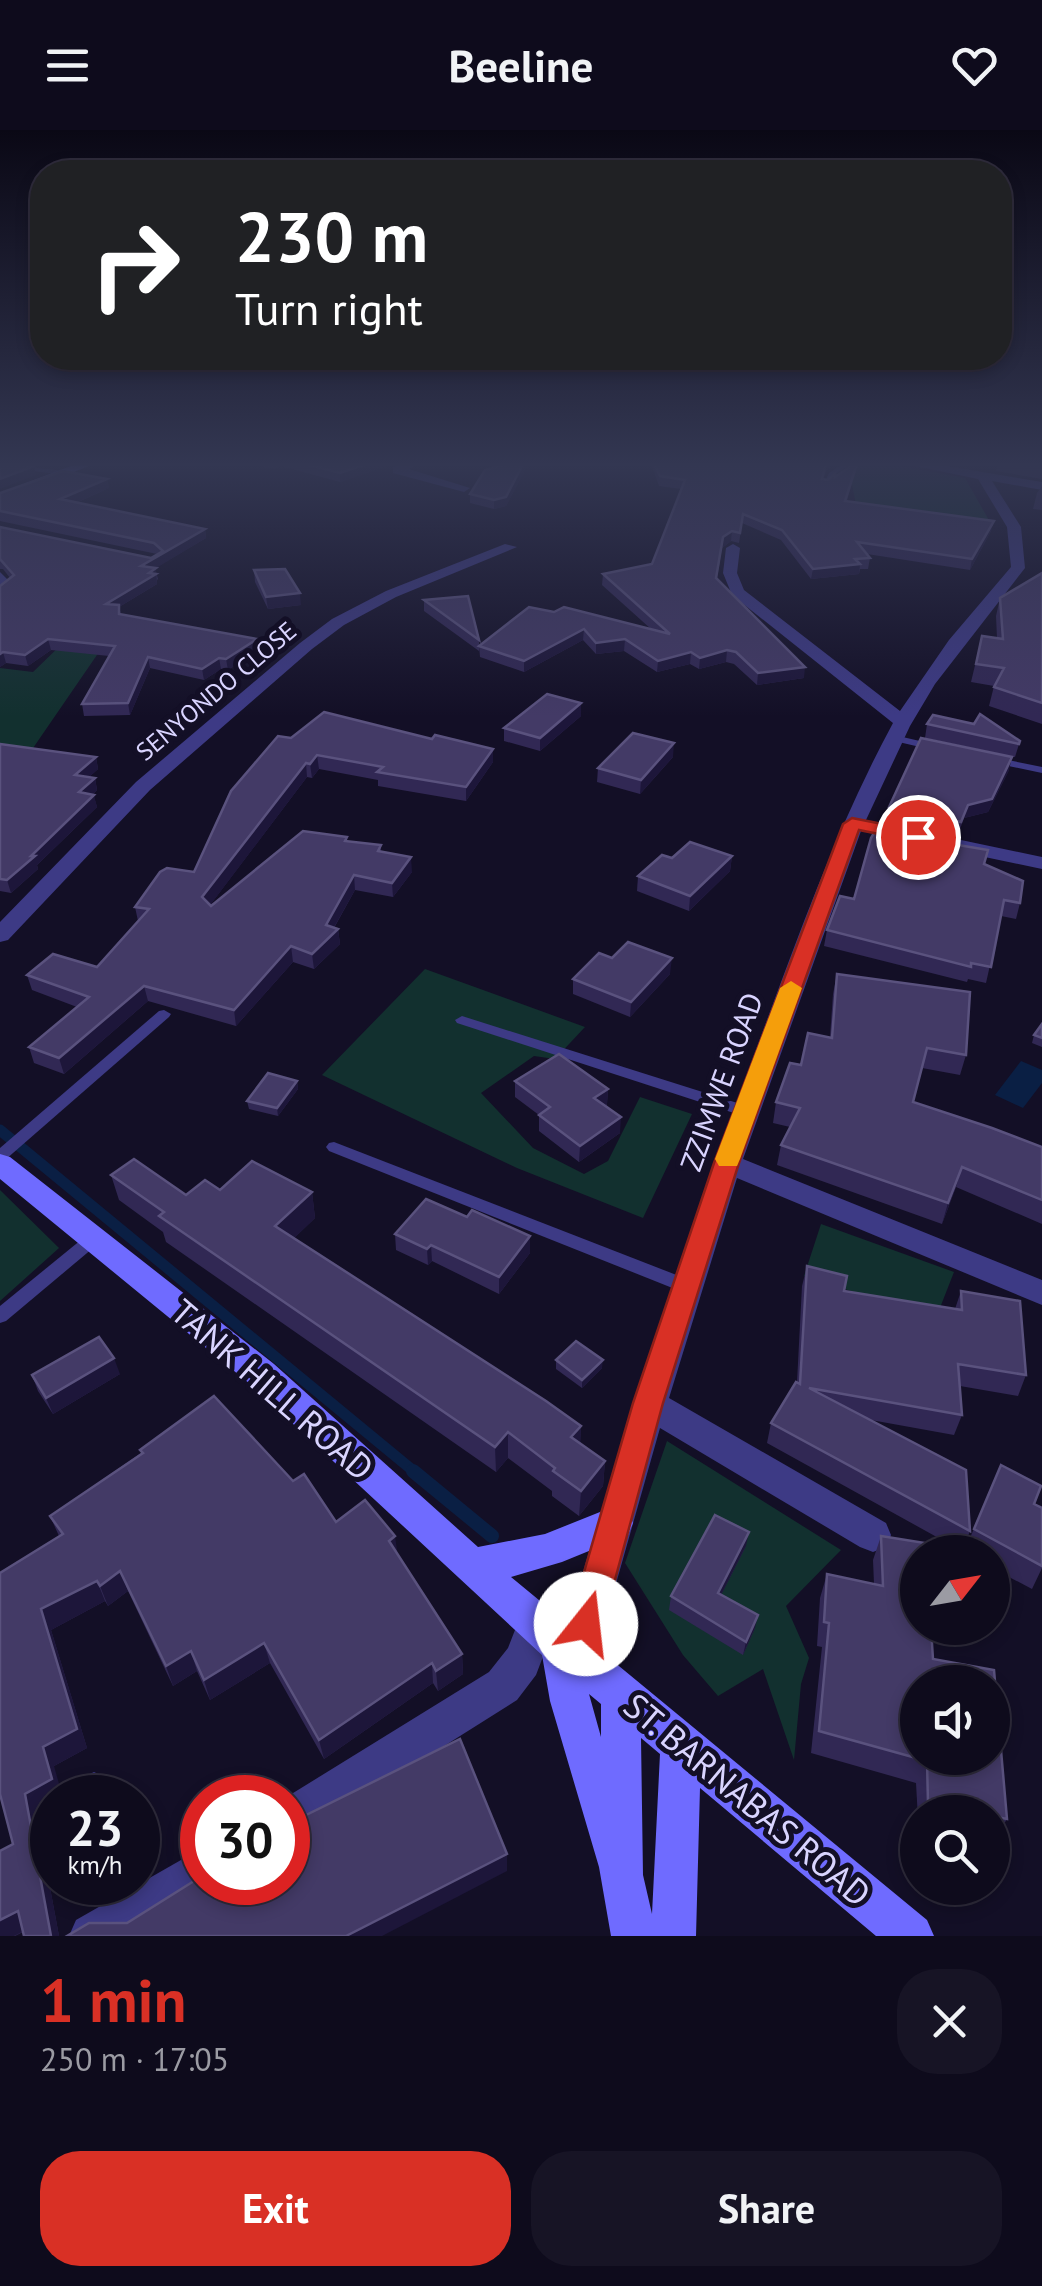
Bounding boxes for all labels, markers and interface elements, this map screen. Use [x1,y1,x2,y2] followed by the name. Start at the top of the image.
[449,36,593,94] text: Beeline
[40,38,95,93] icon: menu
[947,38,1002,93] icon: heart
[235,191,428,281] text: 230 m
[70,200,200,330] icon: right
[235,279,423,337] text: Turn right
[129,615,303,767] street label: SENYONDO CLOSE
[876,795,961,880] pin
[891,810,946,865] icon: arrive
[670,987,771,1176] street label: ZZIMWE ROAD
[162,1288,384,1490] street label: TANK HILL ROAD
[900,1535,1010,1645] north arrow
[900,1535,1010,1905] map controls
[534,1572,638,1676] position arrow
[900,1665,1010,1775] button: sound
[615,1682,881,1916] street label: ST. BARNABAS ROAD
[180,1775,310,1905] speed limit sign: 30
[67,1795,123,1860] text: 23
[900,1795,1010,1905] button: search
[68,1849,122,1881] text: km/h
[40,1961,186,2039] text: 1 min
[897,1969,1002,2074] button: close
[40,2038,229,2080] text: 250 m · 17:05
[40,2151,511,2266] button: Exit
[531,2151,1002,2266] button: Share

